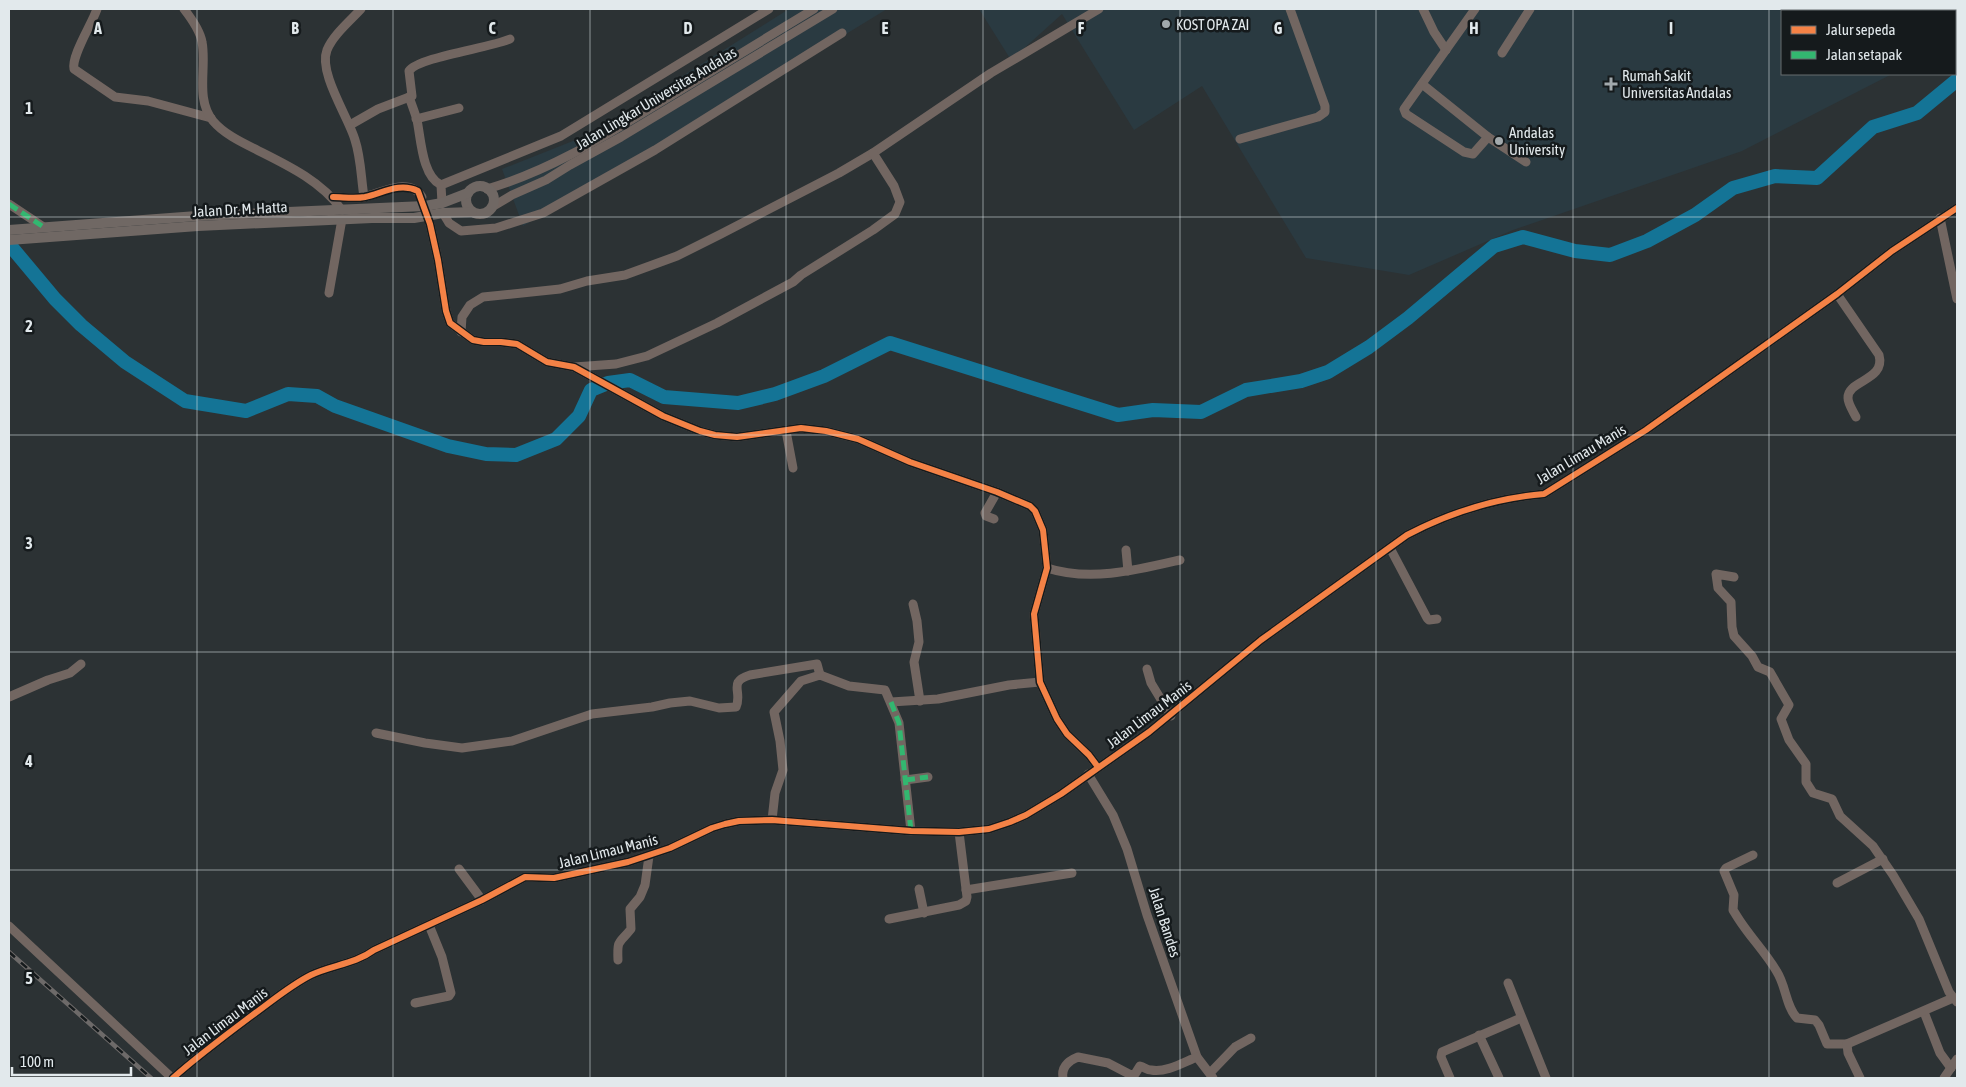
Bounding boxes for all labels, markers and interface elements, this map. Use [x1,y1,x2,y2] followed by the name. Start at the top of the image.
[1781,10,1956,75] legend
[1176,16,1249,33] place label: KOST OPA ZAI
[1160,18,1172,30] marker: KOST OPA ZAI
[93,19,102,37] text: A
[291,19,299,37] text: B
[488,19,496,37] text: C
[684,19,693,37] text: D
[882,19,889,37] text: E
[1078,19,1085,37] text: F
[1274,19,1283,37] text: G
[1469,19,1479,37] text: H
[1669,19,1673,37] text: I
[1826,21,1896,38] text: Jalur sepeda
[573,43,739,153] street label: Jalan Lingkar Universitas Andalas
[1826,46,1903,63] text: Jalan setapak
[1622,67,1731,101] place label: Rumah Sakit Universitas Andalas
[1604,77,1618,91] marker: Rumah Sakit Universitas Andalas
[25,99,33,117] text: 1
[1509,124,1565,158] place label: Andalas University
[1493,135,1505,147] marker: Andalas University
[192,198,288,220] street label: Jalan Dr. M. Hatta
[25,317,33,335] text: 2
[1533,421,1629,487] street label: Jalan Limau Manis
[25,534,33,552] text: 3
[1103,677,1195,751] street label: Jalan Limau Manis
[24,752,33,770] text: 4
[557,830,659,872] street label: Jalan Limau Manis
[1146,885,1184,959] street label: Jalan Bandes
[25,969,33,987] text: 5
[179,984,271,1058] street label: Jalan Limau Manis
[12,1044,131,1076] scale bar
[20,1053,54,1070] text: 100 m

